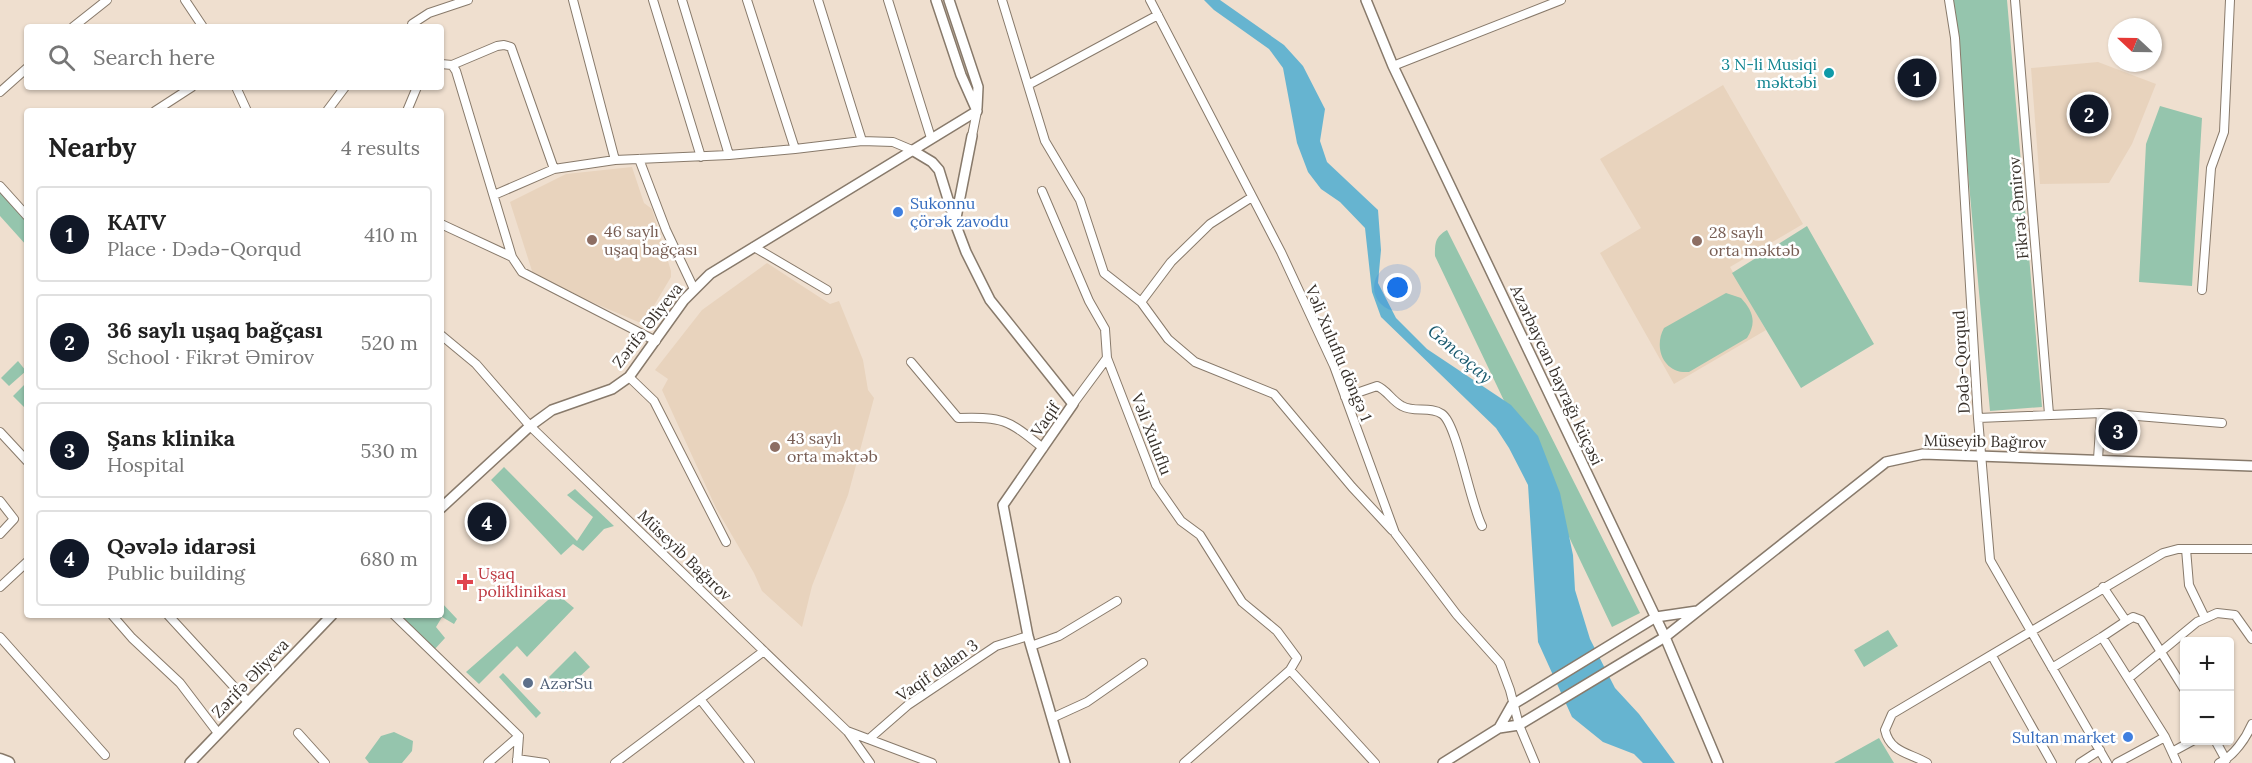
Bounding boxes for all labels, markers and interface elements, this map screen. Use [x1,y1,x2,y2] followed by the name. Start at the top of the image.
[2108,18,2162,72] north arrow
[24,24,444,90] search box
[45,41,78,74] icon: search
[93,43,215,71] text: Search here
[1721,54,1817,92] place label: 3 N-li Musiqi məktəbi
[1898,56,1936,100] pin: 1
[1822,66,1836,80] marker: 3 N-li Musiqi məktəbi
[2070,92,2108,136] pin: 2
[48,131,136,164] text: Nearby
[341,135,420,160] text: 4 results
[2003,155,2032,260] street label: Fikrət Əmirov
[910,193,1009,231] place label: Sukonnu çörək zavodu
[891,205,905,219] marker: Sukonnu çörək zavodu
[107,208,166,236] text: KATV
[604,221,698,259] place label: 46 saylı uşaq bağçası
[65,222,74,247] text: 1
[364,222,418,247] text: 410 m
[1709,222,1800,260] place label: 28 saylı orta məktəb
[585,233,599,247] marker: 46 saylı uşaq bağçası
[1690,234,1704,248] marker: 28 saylı orta məktəb
[107,236,301,261] text: Place · Dədə-Qorqud
[1383,273,1412,302] your location
[608,279,686,371] street label: Zərifə Əliyeva
[1301,281,1377,424] street label: Vəli Xuluflu döngə 1
[1506,281,1608,468] street label: Azərbaycan bayrağı küçəsi
[1948,309,1974,414] street label: Dədə-Qorqud
[107,316,323,344] text: 36 saylı uşaq bağçası
[1423,319,1497,388] water label: Gəncəçay
[64,330,75,355] text: 2
[361,330,418,355] text: 520 m
[107,344,314,369] text: School · Fikrət Əmirov
[1127,389,1177,478] street label: Vəli Xuluflu
[1026,397,1065,441] street label: Vaqif
[2098,408,2138,454] pin: 3
[107,424,235,452] text: Şans klinika
[787,428,878,466] place label: 43 saylı orta məktəb
[1923,430,2047,452] street label: Müseyib Bağırov
[64,438,75,463] text: 3
[360,438,418,463] text: 530 m
[768,440,782,454] marker: 43 saylı orta məktəb
[107,452,185,477] text: Hospital
[468,500,506,544] pin: 4
[634,505,737,605] street label: Müseyib Bağırov
[107,532,256,560] text: Qəvələ idarəsi
[64,546,75,571] text: 4
[360,546,418,571] text: 680 m
[107,560,245,585] text: Public building
[478,563,566,601] place label: Uşaq poliklinikası
[456,573,474,591] marker: Uşaq poliklinikası
[207,634,293,722] street label: Zərifə Əliyeva
[892,635,982,706] street label: Vaqif dalan 3
[2180,637,2234,745] map controls
[2180,637,2234,691] button: +
[539,673,593,693] place label: AzərSu
[521,676,535,690] marker: AzərSu
[2180,691,2234,745] button: −
[2012,727,2117,747] place label: Sultan market
[2121,730,2135,744] marker: Sultan market

